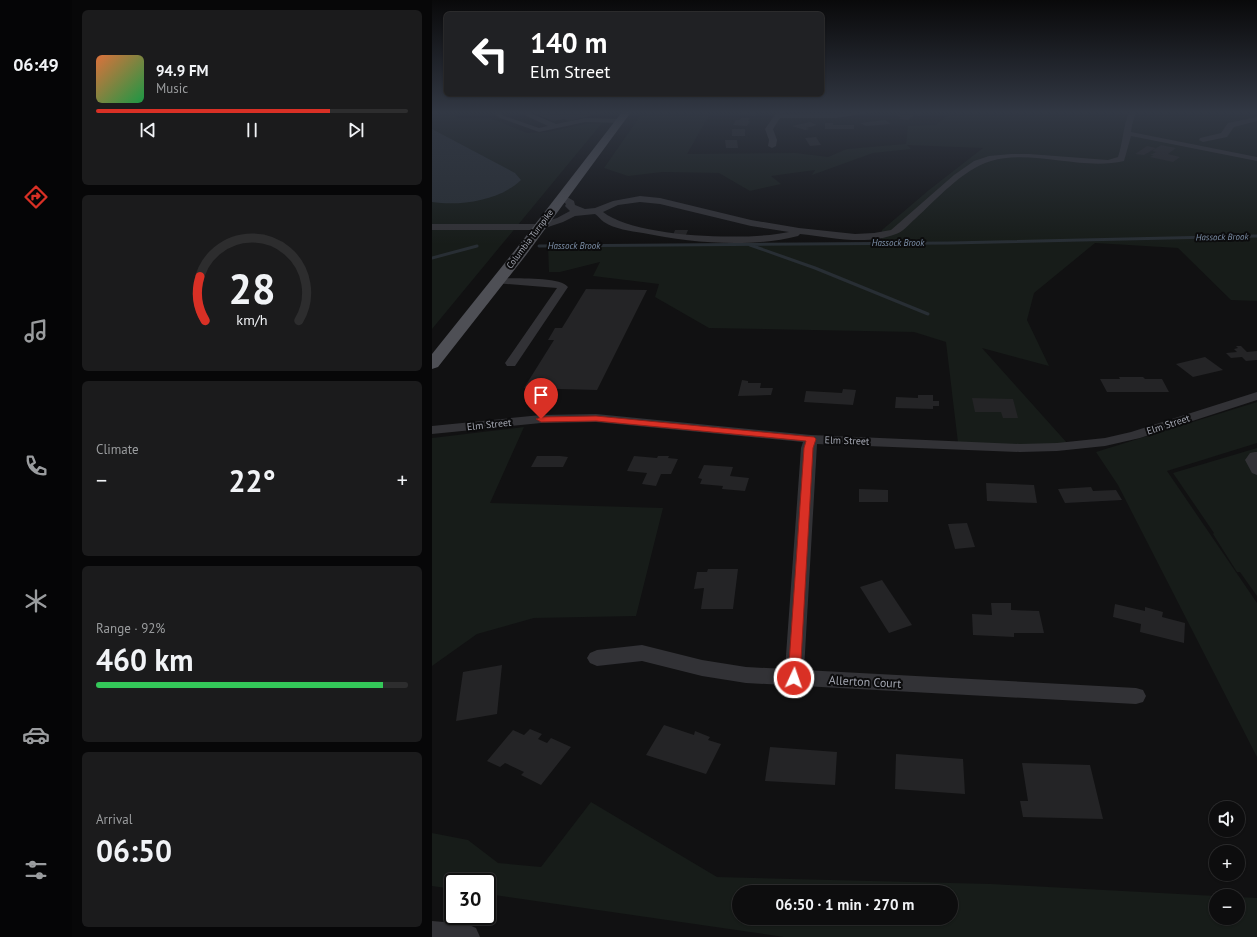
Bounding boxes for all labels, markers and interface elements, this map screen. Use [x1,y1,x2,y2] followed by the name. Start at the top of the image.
[530,24,607,61] text: 140 m
[464,28,516,80] icon: left
[13,53,59,76] text: 06:49
[530,60,610,83] text: Elm Street
[156,61,209,80] text: 94.9 FM
[156,80,188,97] text: Music
[137,119,159,141] icon: previous
[241,119,263,141] icon: pause
[345,119,367,141] icon: next
[22,183,50,211] icon: directions
[504,207,556,270] street label: Columbia Turnpike
[1196,231,1249,242] water label: Hassock Brook
[872,237,925,248] water label: Hassock Brook
[548,240,601,251] water label: Hassock Brook
[228,262,276,315] text: 28
[236,310,268,329] text: km/h
[22,317,50,345] icon: music
[524,378,558,419] pin
[530,384,552,406] icon: arrive
[1145,411,1192,438] street label: Elm Street
[466,416,513,433] street label: Elm Street
[824,433,870,448] street label: Elm Street
[96,441,139,458] text: Climate
[22,452,50,480] icon: phone
[228,461,276,500] text: 22°
[96,466,107,494] text: −
[397,466,408,494] text: +
[22,587,50,615] icon: climate
[96,620,165,637] text: Range · 92%
[96,640,194,679] text: 460 km
[773,657,815,699] position arrow
[828,672,902,691] street label: Allerton Court
[22,721,50,749] icon: car
[1209,801,1245,925] map controls
[1209,801,1245,837] button: sound
[96,811,132,828] text: Arrival
[96,831,172,870] text: 06:50
[1209,845,1245,881] button: +
[22,856,50,884] icon: filters
[444,873,496,925] speed limit sign: 30
[1209,889,1245,925] button: −
[776,895,914,914] text: 06:50 · 1 min · 270 m

